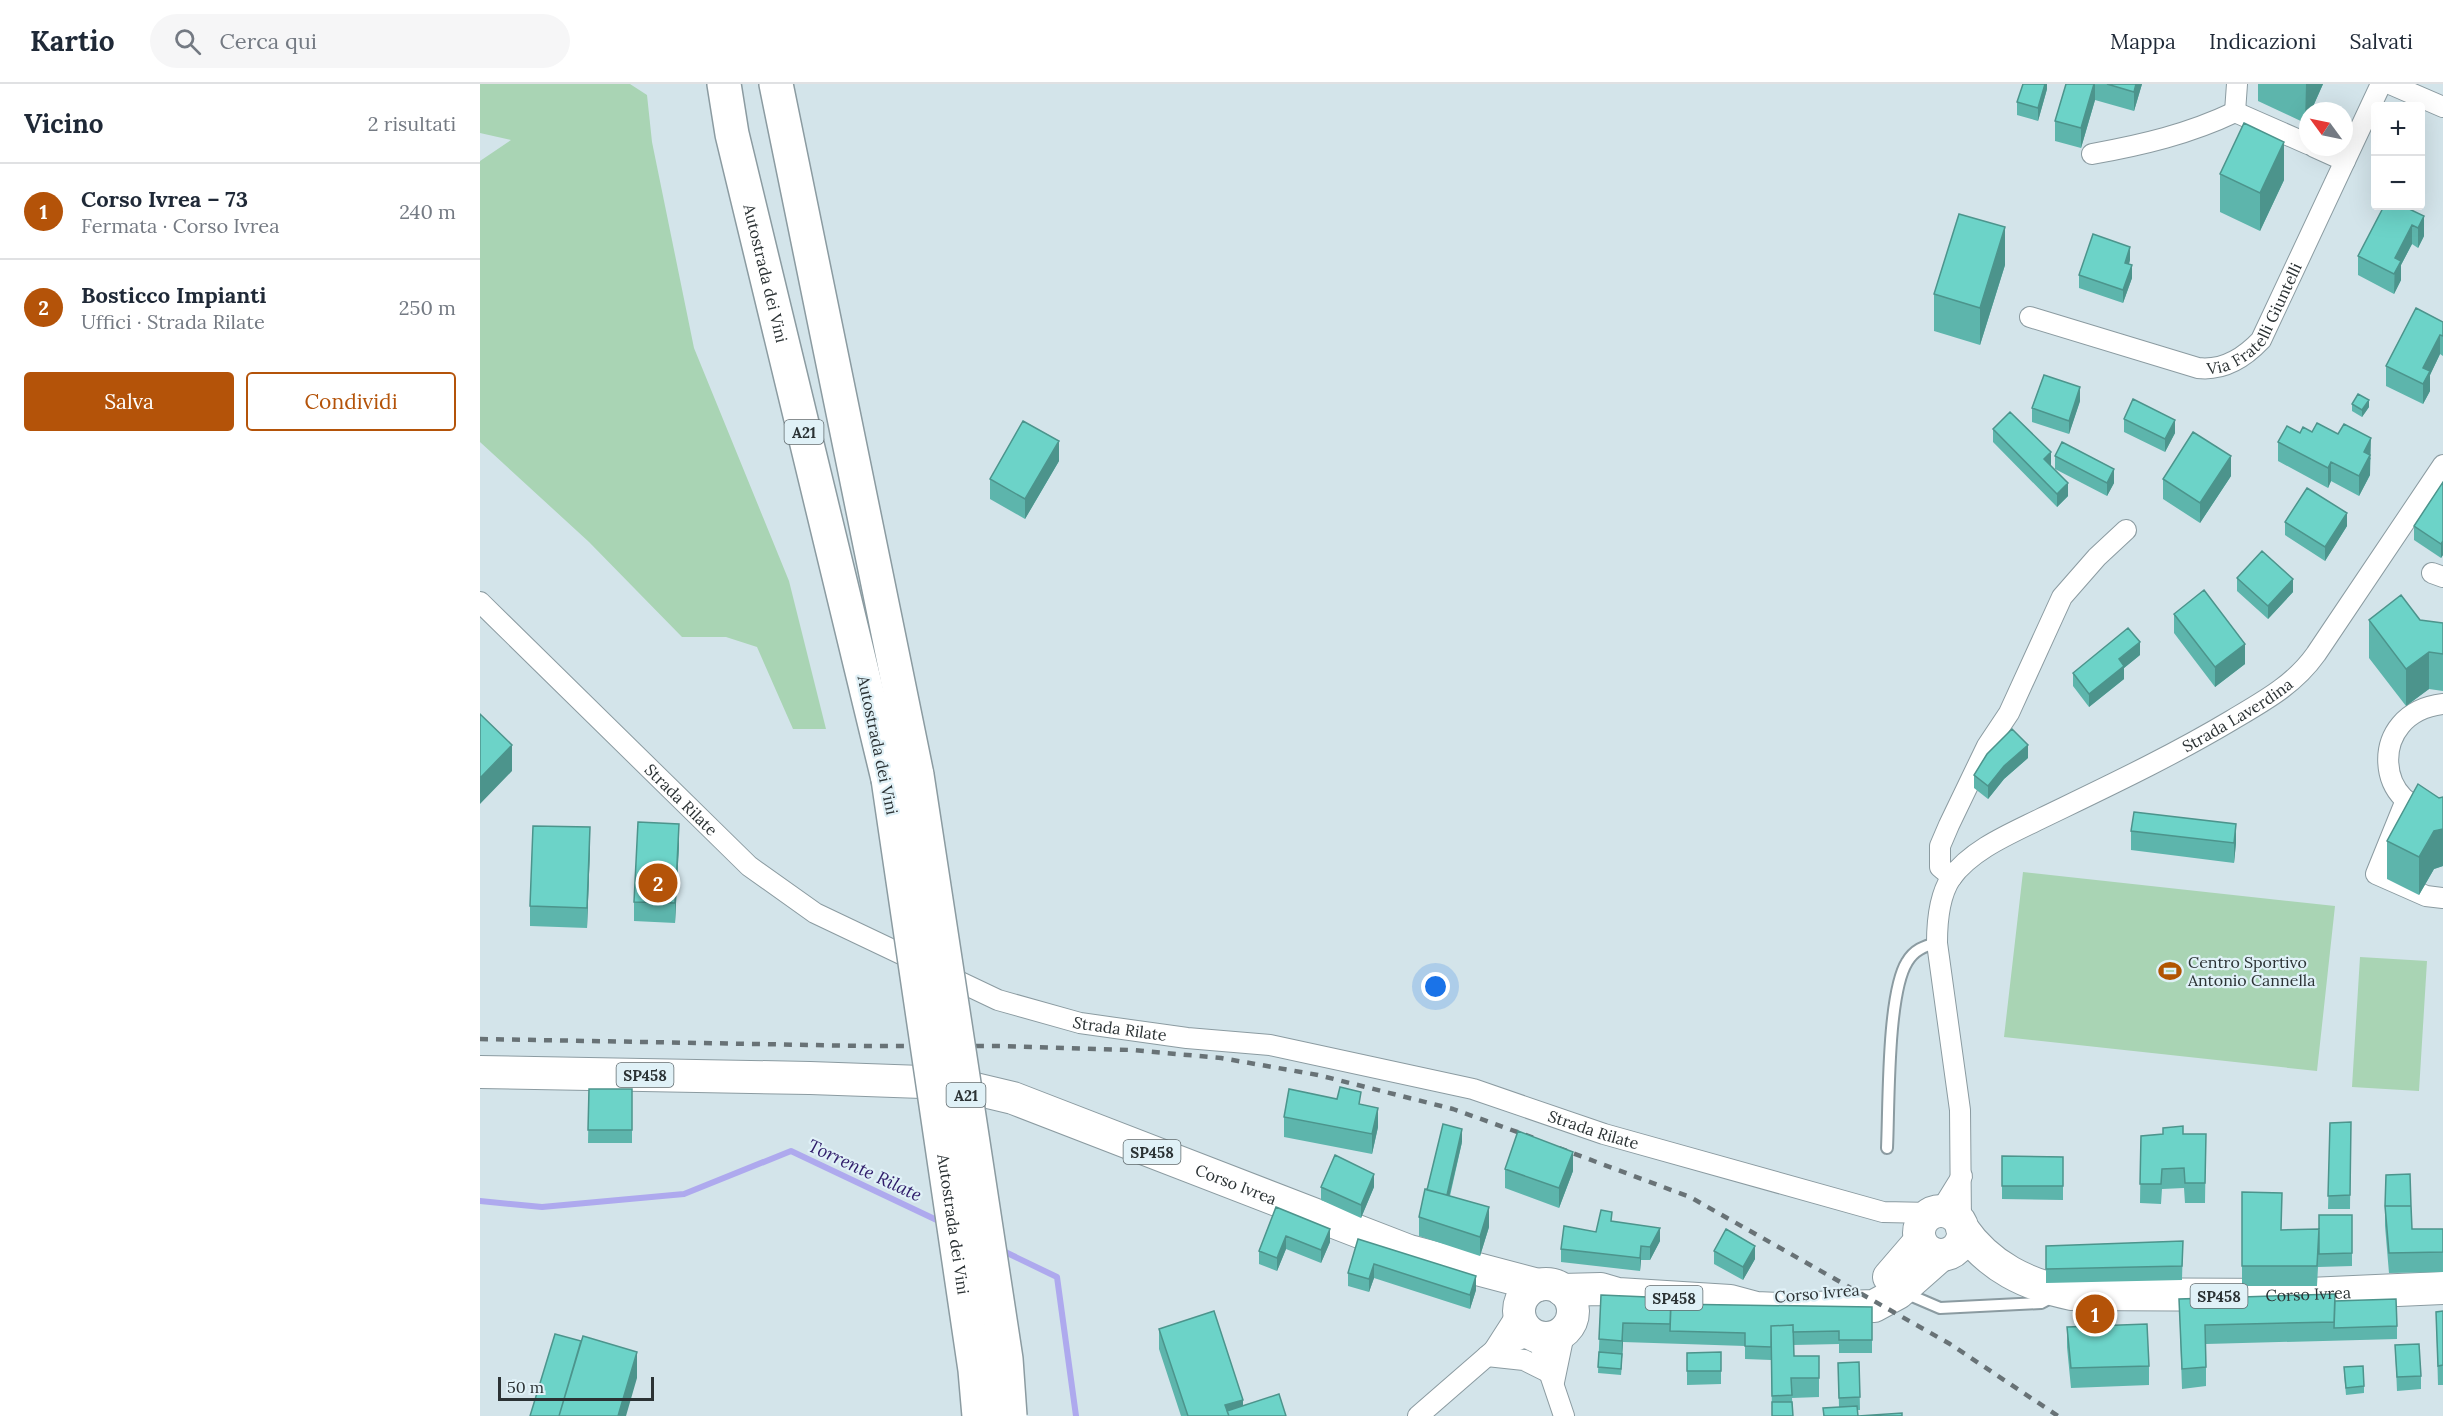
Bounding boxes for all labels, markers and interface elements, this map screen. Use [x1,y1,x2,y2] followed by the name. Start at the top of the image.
[150,14,570,68] search box
[30,23,114,59] text: Kartio
[171,25,204,58] icon: search
[219,27,317,55] text: Cerca qui
[2110,28,2176,55] text: Mappa
[2209,28,2317,55] text: Indicazioni
[2350,28,2413,55] text: Salvati
[2299,102,2353,156] north arrow
[2371,102,2425,210] map controls
[2371,102,2425,156] button: +
[24,107,104,140] text: Vicino
[368,111,456,136] text: 2 risultati
[2371,156,2425,210] button: −
[81,185,248,213] text: Corso Ivrea – 73
[39,199,48,224] text: 1
[399,199,456,224] text: 240 m
[739,201,792,345] street label: Autostrada dei Vini
[81,213,279,238] text: Fermata · Corso Ivrea
[2205,259,2306,379] street label: Via Fratelli Giuntelli
[81,281,267,309] text: Bosticco Impianti
[38,295,49,320] text: 2
[399,295,456,320] text: 250 m
[81,309,265,334] text: Uffici · Strada Rilate
[24,372,234,431] button: Salva
[246,372,456,431] button: Condividi
[784,420,824,444] road number: A21
[853,673,903,816] street label: Autostrada dei Vini
[2179,674,2297,756] street label: Strada Laverdina
[641,759,722,840] street label: Strada Rilate
[638,860,678,906] pin: 2
[2187,952,2315,990] place label: Centro Sportivo Antonio Cannella
[2157,958,2183,984] sports icon: Centro Sportivo Antonio Cannella
[1421,972,1450,1001] your location
[1071,1012,1168,1045] street label: Strada Rilate
[616,1063,674,1087] road number: SP458
[946,1083,986,1107] road number: A21
[1545,1106,1642,1153] street label: Strada Rilate
[804,1134,926,1206] water label: Torrente Rilate
[1124,1140,1180,1164] road number: SP458
[933,1152,974,1296] street label: Autostrada dei Vini
[1193,1159,1279,1209] street label: Corso Ivrea
[1774,1279,1860,1307] street label: Corso Ivrea
[2265,1282,2351,1305] street label: Corso Ivrea
[2190,1284,2248,1308] road number: SP458
[1646,1286,1702,1310] road number: SP458
[2076,1292,2114,1336] pin: 1
[498,1374,654,1402] scale bar
[507,1377,544,1397] text: 50 m

